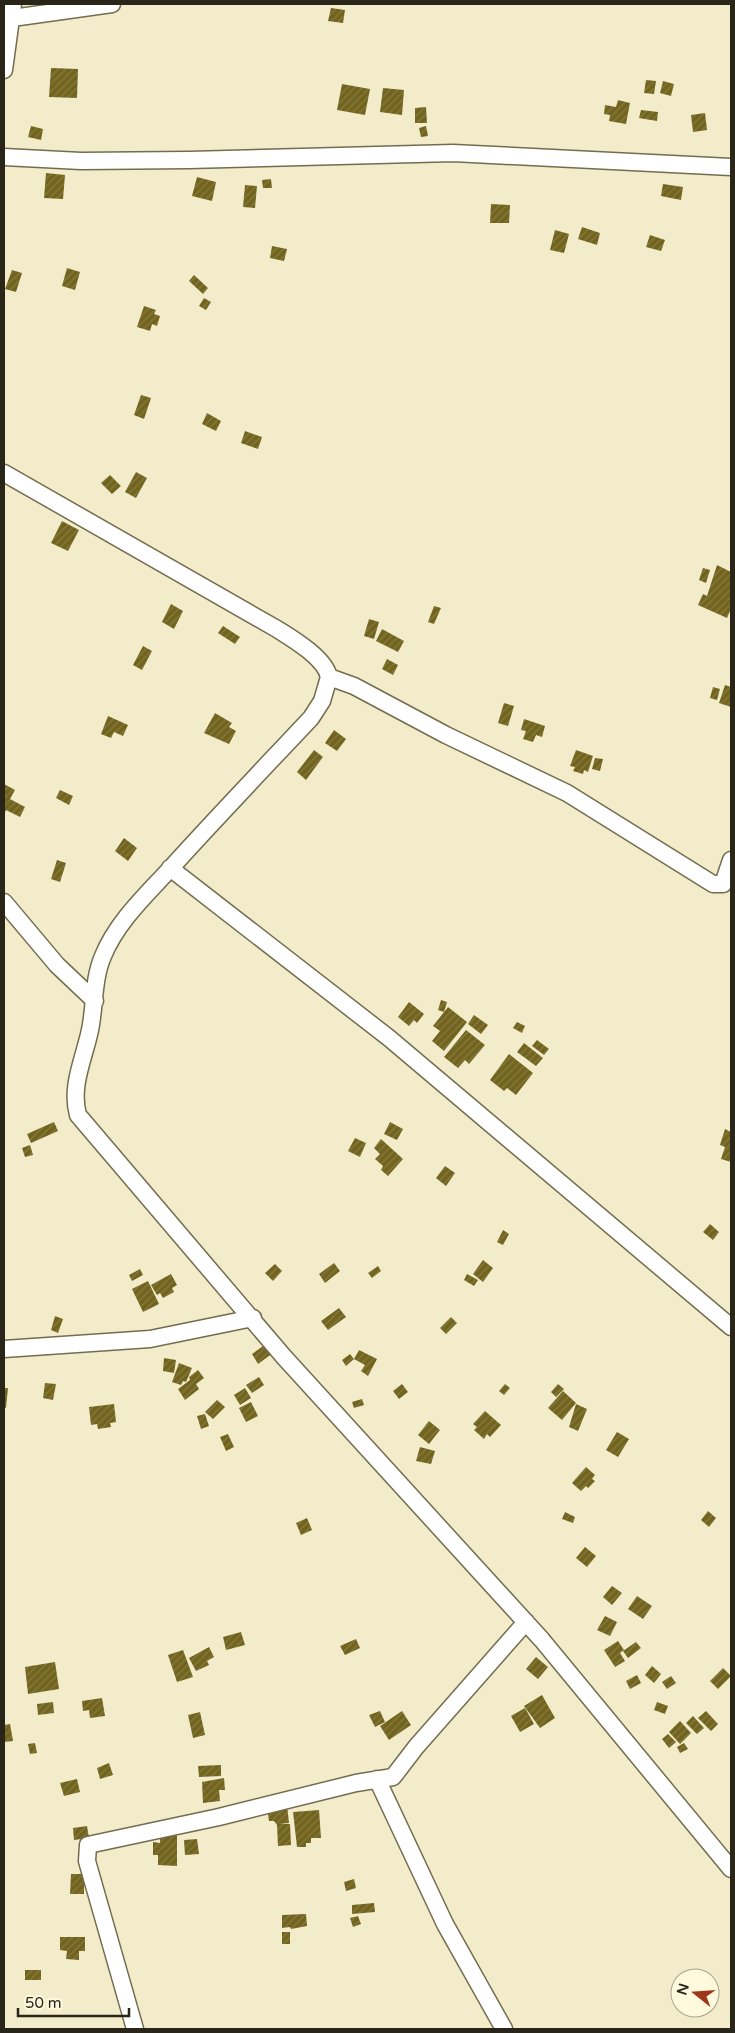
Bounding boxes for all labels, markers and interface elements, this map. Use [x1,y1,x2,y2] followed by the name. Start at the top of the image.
[670,1968,720,2018] north arrow
[673,1981,693,1997] text: N
[18,1986,129,2018] scale bar
[25,1994,62,2012] text: 50 m

